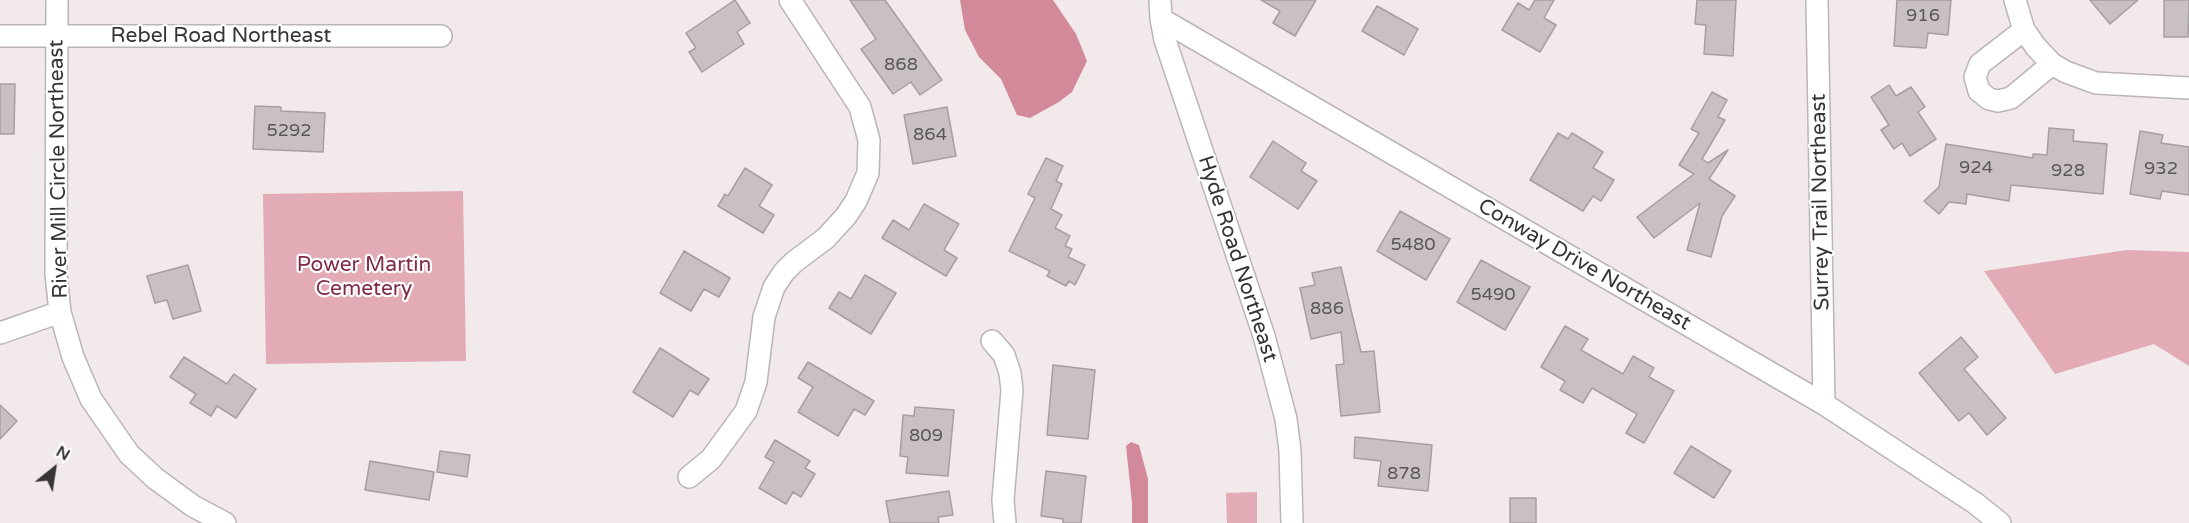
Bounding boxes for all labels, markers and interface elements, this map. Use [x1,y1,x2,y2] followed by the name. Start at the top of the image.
[1906,5,1940,27] house number: 916
[111,23,331,49] street label: Rebel Road Northeast
[44,39,74,299] street label: River Mill Circle Northeast
[884,54,918,76] house number: 868
[1807,93,1835,311] street label: Surrey Trail Northeast
[266,120,312,142] house number: 5292
[913,124,947,146] house number: 864
[1192,153,1282,365] street label: Hyde Road Northeast
[1959,157,1993,179] house number: 924
[2144,158,2178,180] house number: 932
[2051,160,2085,182] house number: 928
[1473,194,1695,336] street label: Conway Drive Northeast
[1390,234,1436,256] house number: 5480
[297,252,431,302] park label: Power Martin Cemetery
[1470,284,1516,306] house number: 5490
[1310,298,1344,320] house number: 886
[909,425,943,447] house number: 809
[24,439,84,499] north arrow
[52,442,74,465] text: N
[1387,463,1421,485] house number: 878

